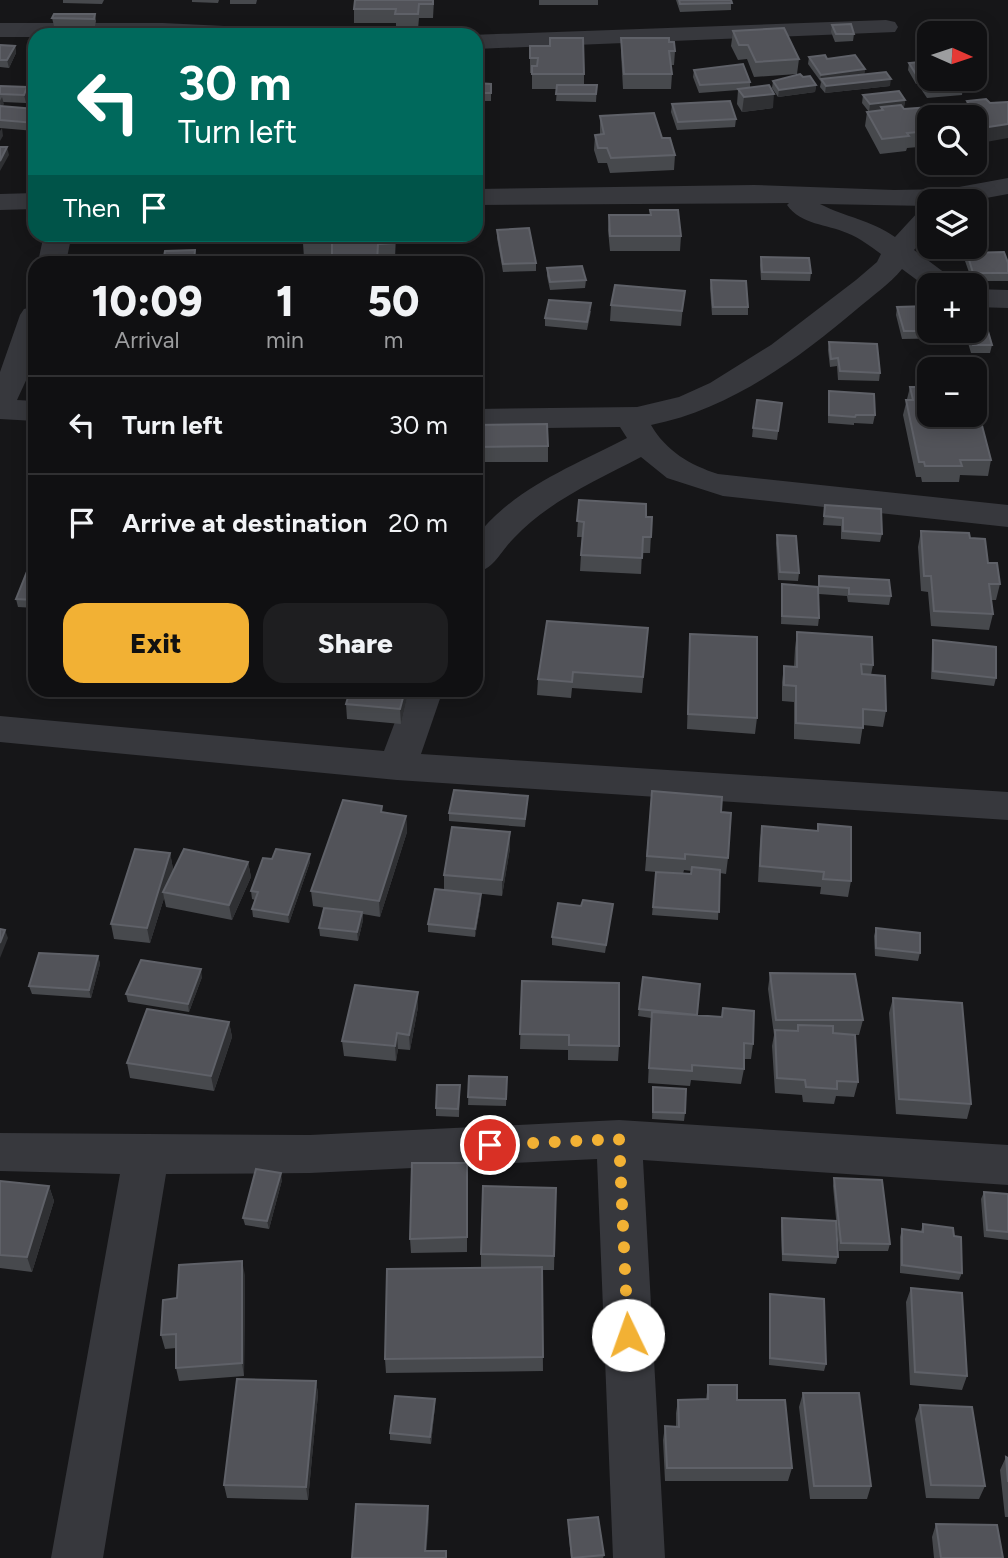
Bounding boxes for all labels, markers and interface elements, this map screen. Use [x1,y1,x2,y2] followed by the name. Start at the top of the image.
[917,21,987,91] north arrow
[917,21,987,427] map controls
[178,53,291,112] text: 30 m
[63,56,154,147] icon: left
[917,105,987,175] button: search
[178,113,297,151] text: Turn left
[135,189,173,227] icon: arrive
[917,189,987,259] button: layers
[63,192,121,224] text: Then
[917,273,987,343] button: +
[92,276,203,327] text: 10:09
[276,276,294,327] text: 1
[367,276,419,327] text: 50
[115,326,180,354] text: Arrival
[266,326,304,354] text: min
[384,326,403,354] text: m
[917,357,987,427] button: −
[63,406,101,444] icon: left
[122,409,223,441] text: Turn left
[389,409,448,441] text: 30 m
[63,504,101,542] icon: arrive
[122,507,367,539] text: Arrive at destination
[388,507,448,539] text: 20 m
[63,603,249,683] button: Exit
[263,603,448,683] button: Share
[460,1115,520,1175] pin
[471,1126,509,1164] icon: arrive
[591,1298,665,1372] position arrow

